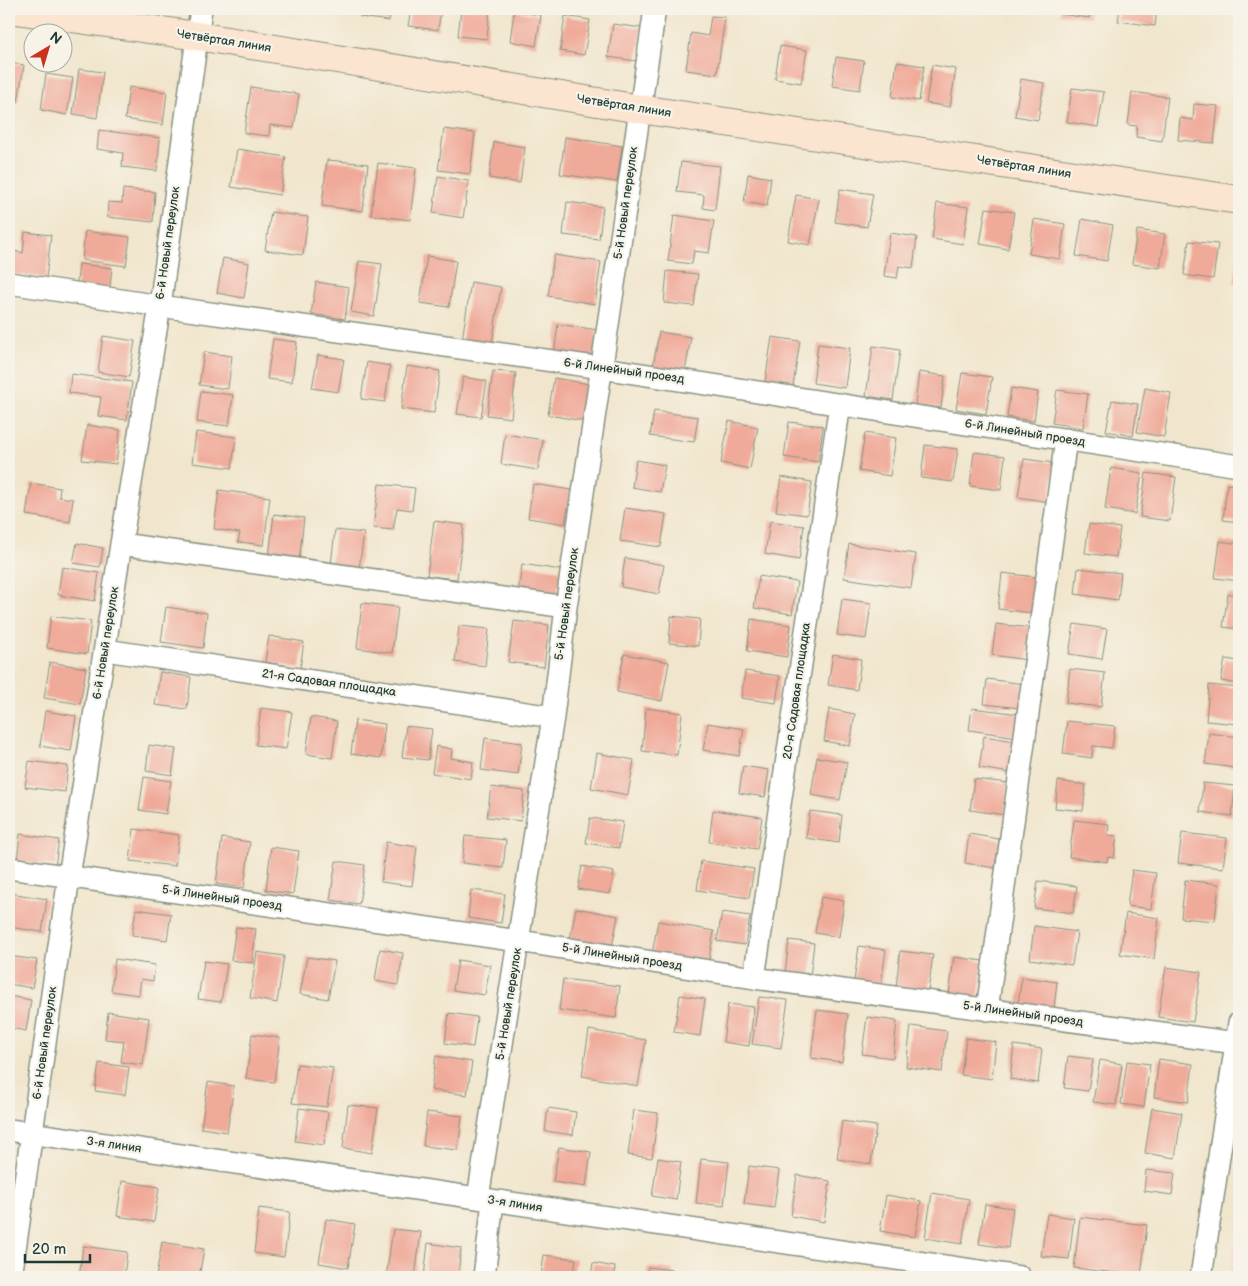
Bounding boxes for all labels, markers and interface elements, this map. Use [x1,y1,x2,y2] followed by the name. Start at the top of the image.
[22,22,72,72] north arrow
[176,26,273,56] street label: Четвёртая линия
[46,28,65,48] text: N
[576,91,673,121] street label: Четвёртая линия
[611,145,641,260] street label: 5-й Новый переулок
[976,152,1073,182] street label: Четвёртая линия
[153,185,183,301] street label: 6-й Новый переулок
[563,355,686,387] street label: 6-й Линейный проезд
[964,416,1087,450] street label: 6-й Линейный проезд
[552,546,582,661] street label: 5-й Новый переулок
[90,585,122,701] street label: 6-й Новый переулок
[780,622,814,760] street label: 20-я Садовая площадка
[261,666,397,700] street label: 21-я Садовая площадка
[161,882,284,914] street label: 5-й Линейный проезд
[561,940,684,974] street label: 5-й Линейный проезд
[493,946,525,1061] street label: 5-й Новый переулок
[30,985,60,1101] street label: 6-й Новый переулок
[962,998,1085,1030] street label: 5-й Линейный проезд
[86,1134,143,1156] street label: 3-я линия
[486,1192,544,1216] street label: 3-я линия
[25,1231,90,1263] scale bar
[32,1240,66,1259] text: 20 m

